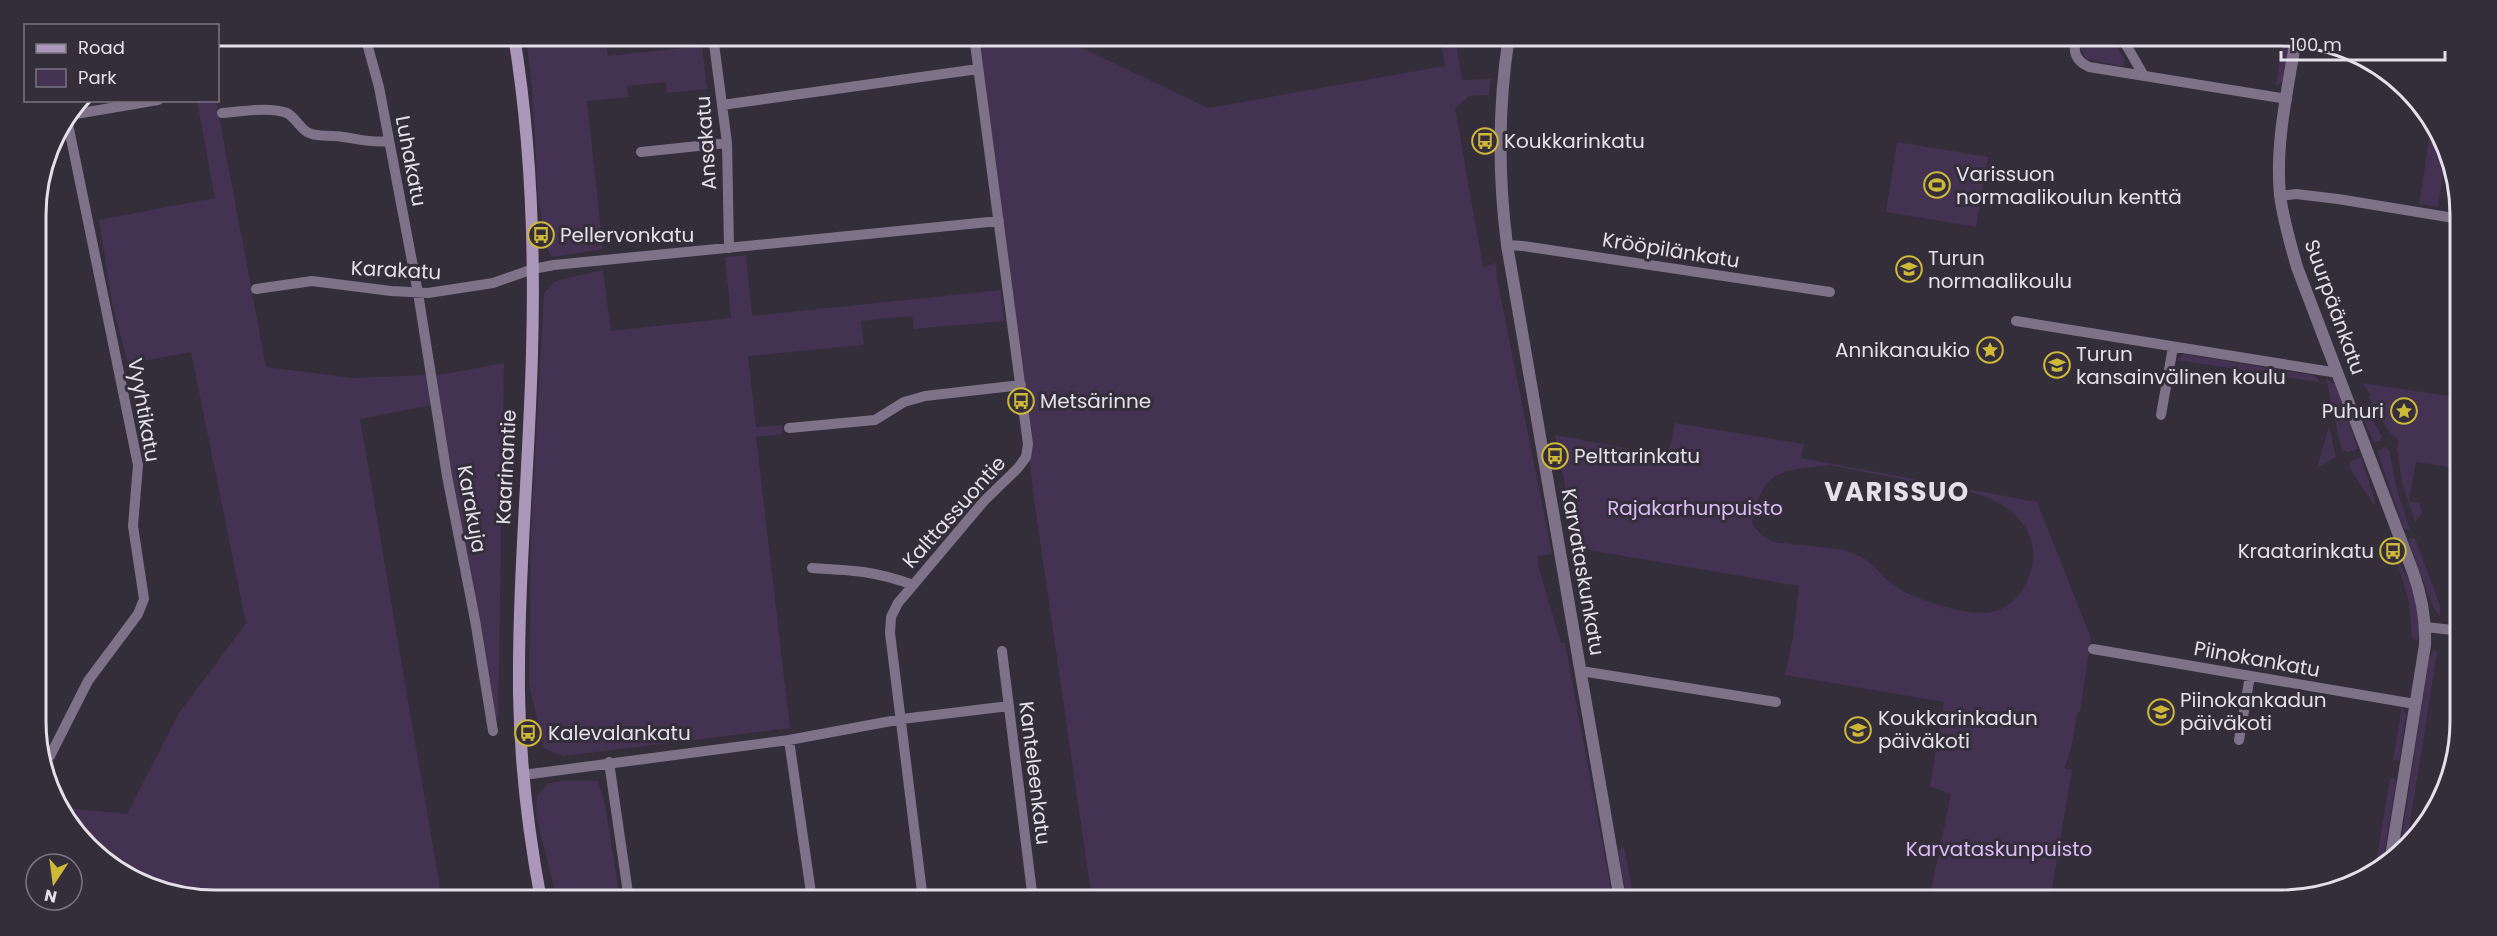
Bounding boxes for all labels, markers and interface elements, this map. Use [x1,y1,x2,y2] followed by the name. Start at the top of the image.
[24,24,219,102] legend
[2281,24,2444,62] scale bar
[2290,32,2342,57] text: 100 m
[78,35,125,60] text: Road
[78,65,117,90] text: Park
[689,95,723,191] street label: Ansakatu
[389,113,433,209] street label: Luhakatu
[1470,126,1500,156] bus stop icon: Koukkarinkatu
[1504,127,1645,155] place label: Koukkarinkatu
[1956,160,2182,211] place label: Varissuon normaalikoulun kenttä
[1922,170,1952,200] sports icon: Varissuon normaalikoulun kenttä
[526,220,556,250] bus stop icon: Pellervonkatu
[560,221,694,249] place label: Pellervonkatu
[1600,225,1742,275] street label: Krööpilänkatu
[2298,235,2372,379] street label: Suurpäänkatu
[1928,244,2072,295] place label: Turun normaalikoulu
[350,254,442,286] street label: Karakatu
[1894,254,1924,284] school or university icon: Turun normaalikoulu
[1975,335,2005,365] place icon: Annikanaukio
[1835,336,1970,364] place label: Annikanaukio
[2076,340,2286,391] place label: Turun kansainvälinen koulu
[2042,350,2072,380] school or university icon: Turun kansainvälinen koulu
[121,356,167,464] street label: Vyyhtikatu
[1006,386,1036,416] bus stop icon: Metsärinne
[1040,387,1151,415] place label: Metsärinne
[2389,396,2419,426] place icon: Puhuri
[2322,397,2384,425] place label: Puhuri
[489,409,523,525] street label: Kaarinantie
[1540,441,1570,471] bus stop icon: Pelttarinkatu
[1574,442,1700,470] place label: Pelttarinkatu
[896,450,1012,574] street label: Kalttassuontie
[451,463,493,555] street label: Karakuja
[1824,474,1970,510] district label: VARISSUO
[1555,486,1611,658] street label: Karvataskunkatu
[1607,494,1783,522] park label: Rajakarhunpuisto
[2378,536,2408,566] bus stop icon: Kraatarinkatu
[2238,537,2374,565] place label: Kraatarinkatu
[2192,634,2322,684] street label: Piinokankatu
[2180,686,2327,737] place label: Piinokankadun päiväkoti
[2146,697,2176,727] school or university icon: Piinokankadun päiväkoti
[1012,700,1058,846] street label: Kanteleenkatu
[1878,704,2038,755] place label: Koukkarinkadun päiväkoti
[1843,715,1873,745] school or university icon: Koukkarinkadun päiväkoti
[513,718,543,748] bus stop icon: Kalevalankatu
[548,719,691,747] place label: Kalevalankatu
[1906,835,2092,863] park label: Karvataskunpuisto
[24,852,84,912] north arrow
[42,884,59,909] text: N

